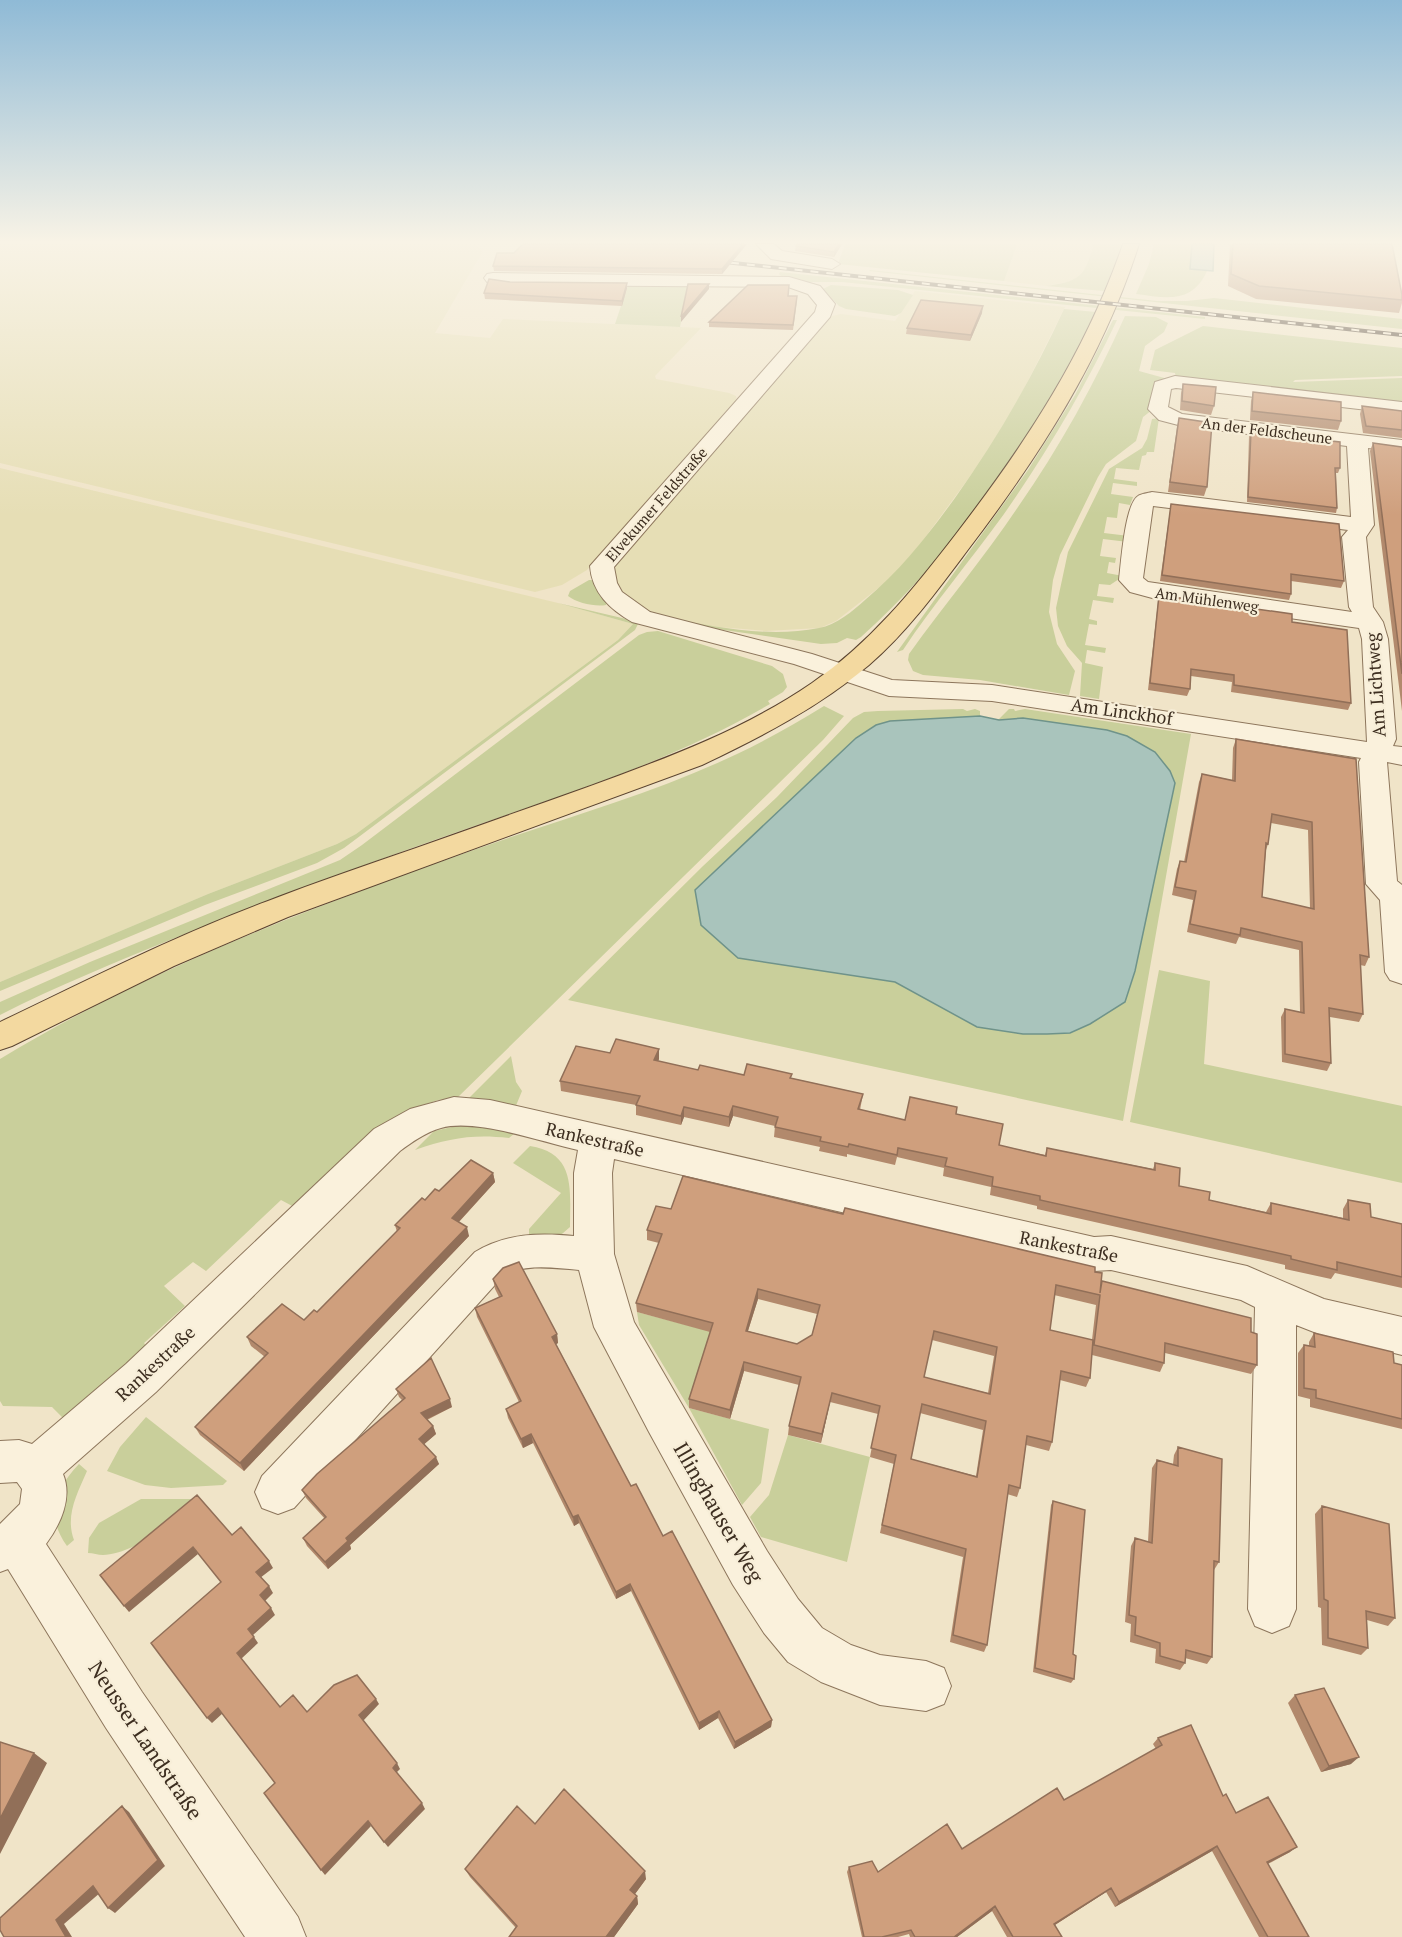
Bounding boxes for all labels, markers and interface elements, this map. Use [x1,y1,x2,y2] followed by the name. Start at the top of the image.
[1201,412,1333,448] street label: An der Feldscheune
[601,443,711,565] street label: Elvekumer Feldstraße
[1154,582,1261,616] street label: Am Mühlenweg
[1359,631,1391,738] street label: Am Lichtweg
[1070,692,1176,730] street label: Am Linckhof
[543,1116,647,1162] street label: Rankestraße
[1017,1225,1121,1267] street label: Rankestraße
[110,1320,200,1406] street label: Rankestraße
[667,1437,771,1588] street label: Illinghauser Weg
[82,1655,210,1825] street label: Neusser Landstraße

